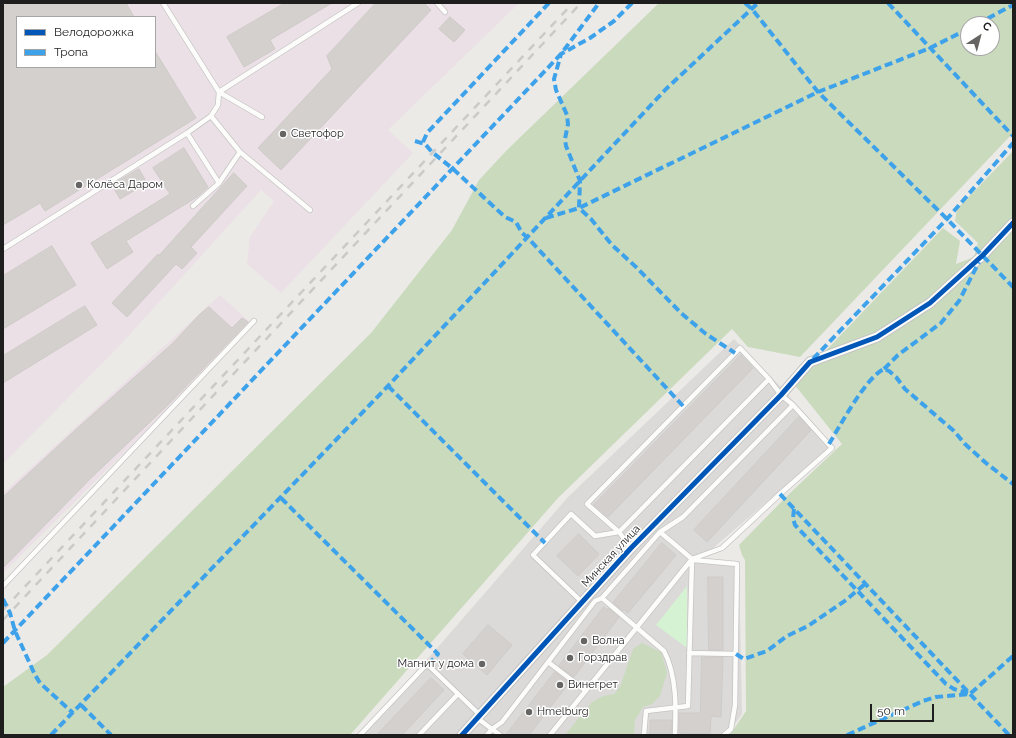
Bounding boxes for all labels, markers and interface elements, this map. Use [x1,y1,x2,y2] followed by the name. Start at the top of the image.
[16,16,156,68] legend
[960,16,1000,56] north arrow
[980,19,994,34] text: С
[54,25,134,39] text: Велодорожка
[54,45,88,59] text: Тропа
[291,127,344,141] place label: Светофор
[278,129,288,139] marker: Светофор
[87,178,163,192] place label: Колёса Даром
[74,180,84,190] marker: Колёса Даром
[579,522,643,590] street label: Минская улица
[592,634,625,648] place label: Волна
[579,636,589,646] marker: Волна
[578,651,627,665] place label: Горздрав
[565,653,575,663] marker: Горздрав
[398,657,474,671] place label: Магнит у дома
[477,659,487,669] marker: Магнит у дома
[568,678,618,692] place label: Винегрет
[555,680,565,690] marker: Винегрет
[872,696,936,722] scale bar
[877,704,905,718] text: 50 m
[537,705,589,719] place label: Hmelburg
[524,707,534,717] marker: Hmelburg

